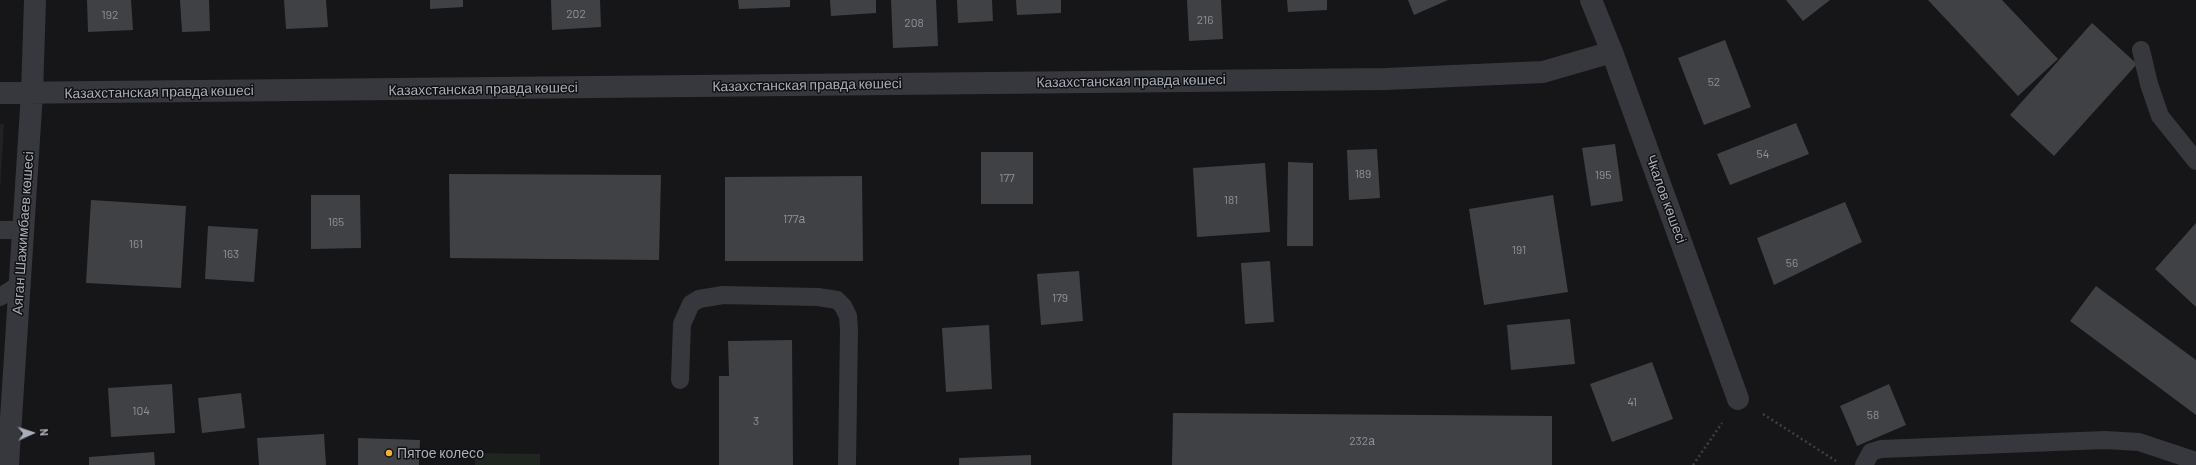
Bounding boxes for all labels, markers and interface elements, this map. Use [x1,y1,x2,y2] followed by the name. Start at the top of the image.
[566,7,586,21] house number: 202
[102,8,118,22] house number: 192
[1197,13,1213,27] house number: 216
[904,16,924,30] house number: 208
[1036,71,1226,91] street label: Казахстанская правда көшесі
[712,75,902,95] street label: Казахстанская правда көшесі
[1708,75,1720,89] house number: 52
[388,79,578,99] street label: Казахстанская правда көшесі
[64,82,254,102] street label: Казахстанская правда көшесі
[1757,147,1769,161] house number: 54
[9,151,37,315] street label: Аяган Шажимбаев көшесі
[1642,152,1690,246] street label: Чкалов көшесі
[1355,167,1371,181] house number: 189
[1595,168,1611,182] house number: 195
[999,171,1015,185] house number: 177
[1224,193,1238,207] house number: 181
[783,212,805,226] house number: 177а
[328,215,344,229] house number: 165
[129,237,143,251] house number: 161
[1512,243,1526,257] house number: 191
[223,247,239,261] house number: 163
[1786,256,1798,270] house number: 56
[1052,291,1068,305] house number: 179
[1627,395,1637,409] house number: 41
[132,404,150,418] house number: 104
[1867,408,1879,422] house number: 58
[12,413,52,453] north arrow
[753,414,759,428] house number: 3
[38,428,51,436] text: N
[1349,434,1375,448] house number: 232а
[397,445,484,461] place label: Пятое колесо
[384,448,394,458] marker: Пятое колесо

